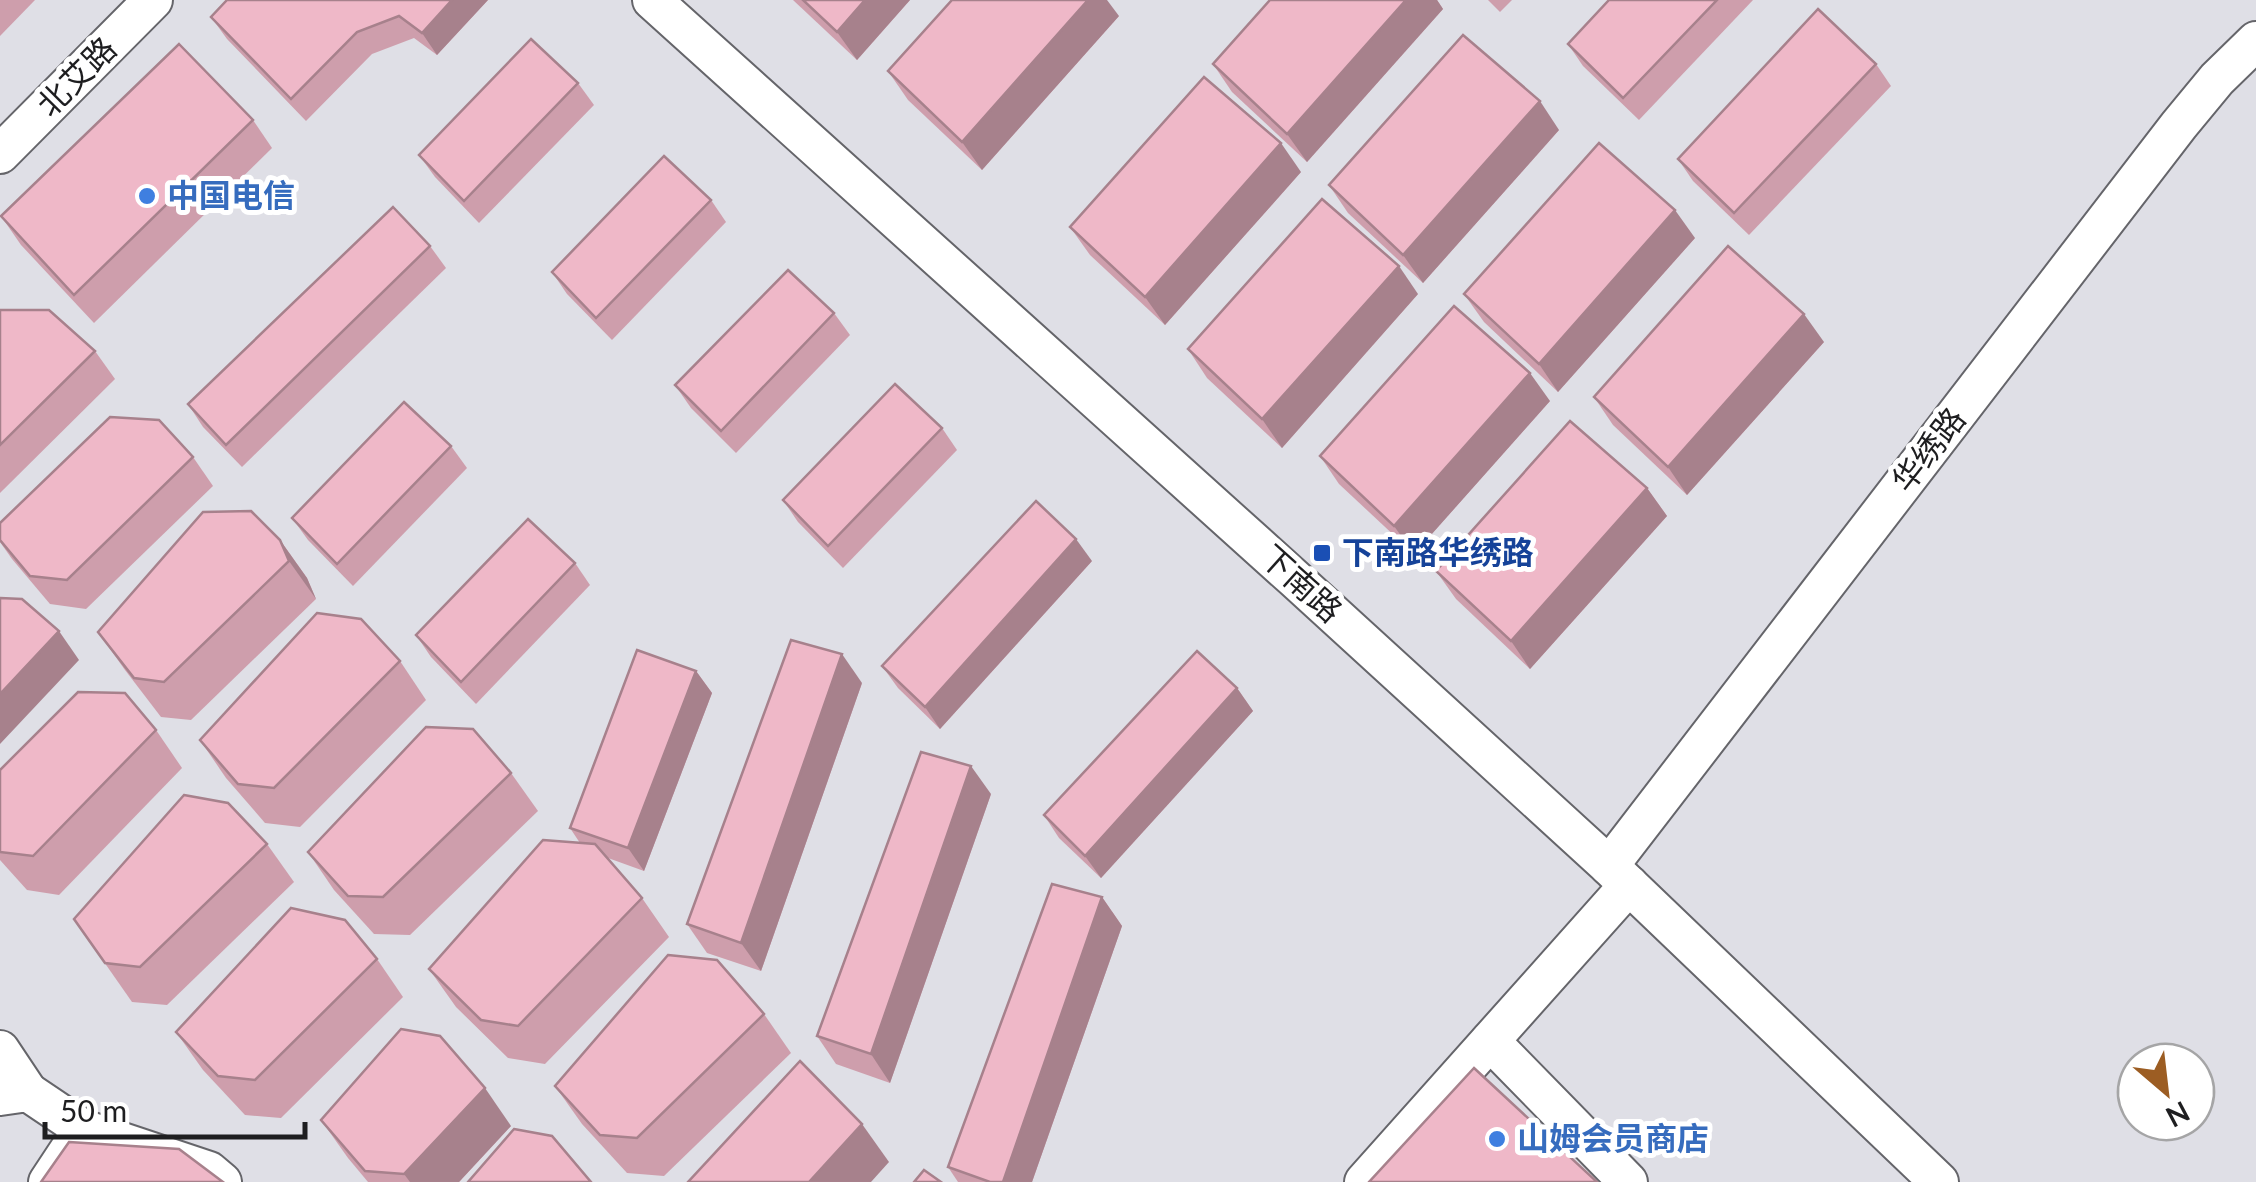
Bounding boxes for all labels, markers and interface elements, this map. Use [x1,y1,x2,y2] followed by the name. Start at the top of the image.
[28,28,124,124] street label: 北艾路
[167,175,295,214] place label: 中国电信
[136,185,158,207] marker: 中国电信
[1883,399,1973,499] street label: 华绣路
[1342,532,1534,571] place label: 下南路华绣路
[1253,536,1351,630] street label: 下南路
[1311,542,1333,564] marker: 下南路华绣路
[2116,1042,2216,1142] north arrow
[45,1077,305,1139] scale bar
[60,1092,127,1128] text: 50 m
[2161,1095,2196,1135] text: N
[1517,1118,1709,1157] place label: 山姆会员商店
[1486,1128,1508,1150] marker: 山姆会员商店

